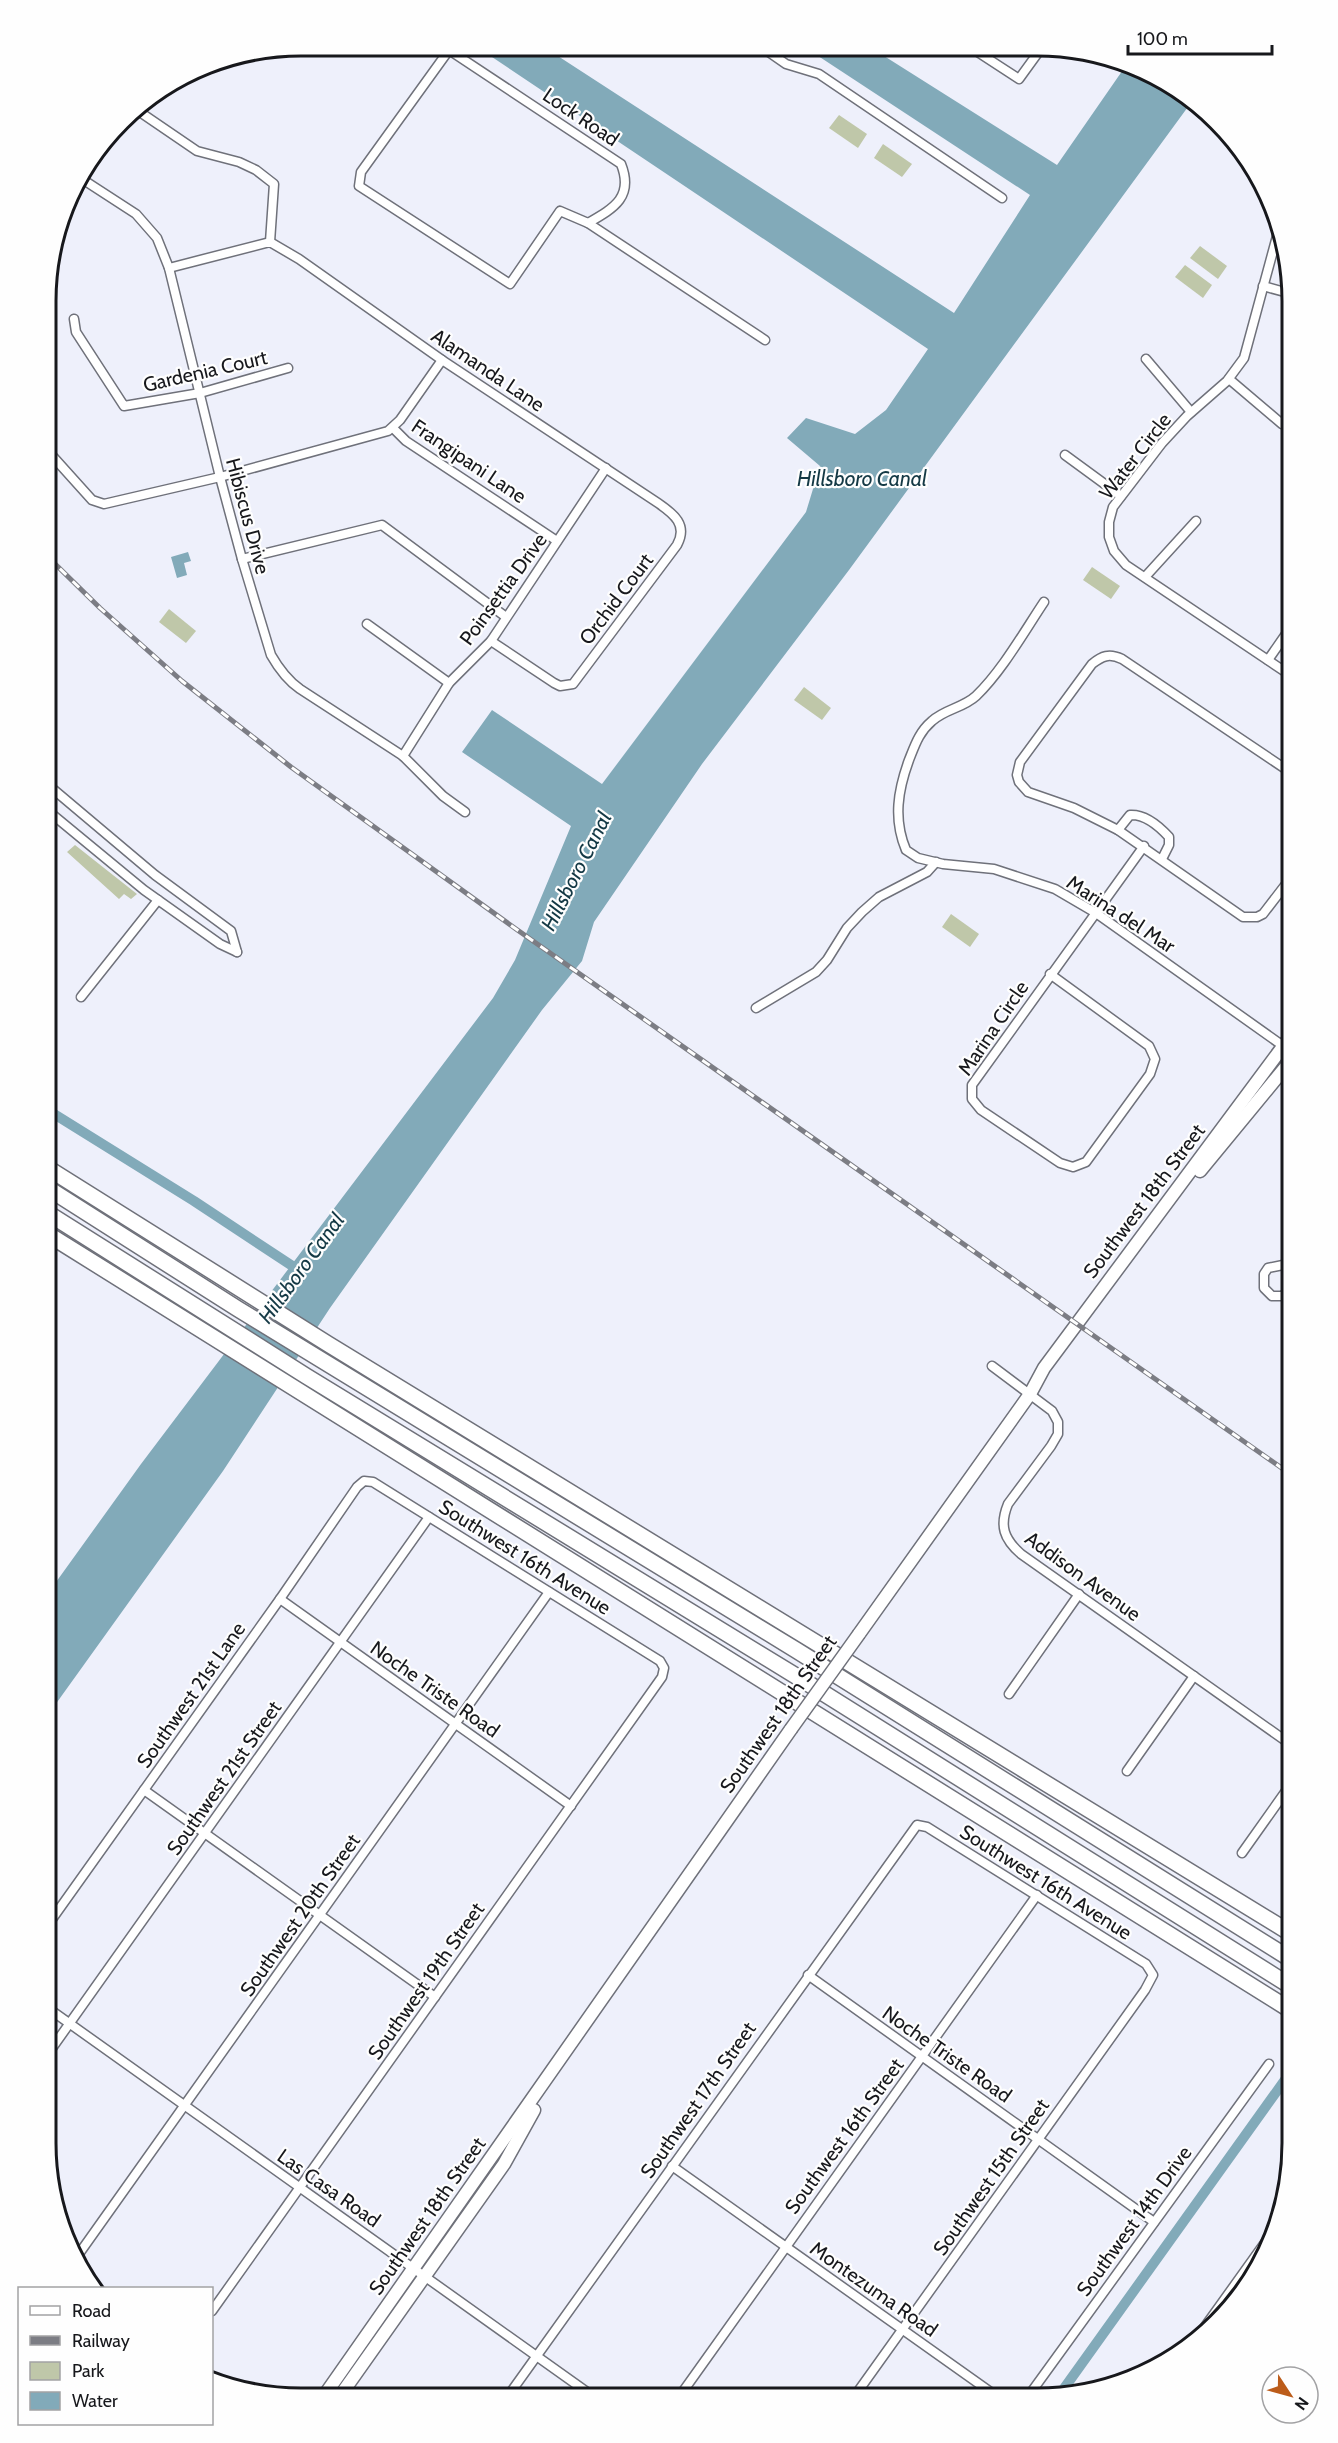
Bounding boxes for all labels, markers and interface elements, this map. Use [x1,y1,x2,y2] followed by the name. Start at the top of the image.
[1128,18,1272,56] scale bar
[1137,28,1188,50] text: 100 m
[538,83,624,151] street label: Lock Road
[427,323,549,417] street label: Alamanda Lane
[141,345,270,397] street label: Gardenia Court
[1094,408,1176,504] street label: Water Circle
[407,414,531,508] street label: Frangipani Lane
[221,455,275,577] street label: Hibiscus Drive
[797,466,927,491] water label: Hillsboro Canal
[454,528,552,650] street label: Poinsettia Drive
[574,549,658,649] street label: Orchid Court
[535,807,617,935] water label: Hillsboro Canal
[1062,870,1180,958] street label: Marina del Mar
[953,976,1033,1080] street label: Marina Circle
[1078,1119,1210,1283] street label: Southwest 18th Street
[253,1208,349,1328] water label: Hillsboro Canal
[435,1494,615,1620] street label: Southwest 16th Avenue
[1021,1526,1145,1626] street label: Addison Avenue
[132,1618,250,1772] street label: Southwest 21st Lane
[715,1630,842,1797] street label: Southwest 18th Street
[366,1636,504,1742] street label: Noche Triste Road
[162,1696,286,1860] street label: Southwest 21st Street
[956,1819,1136,1945] street label: Southwest 16th Avenue
[235,1829,365,2001] street label: Southwest 20th Street
[363,1898,489,2064] street label: Southwest 19th Street
[878,2001,1016,2107] street label: Noche Triste Road
[635,2017,761,2183] street label: Southwest 17th Street
[780,2053,909,2218] street label: Southwest 16th Street
[928,2094,1054,2260] street label: Southwest 15th Street
[364,2132,491,2299] street label: Southwest 18th Street
[1071,2141,1197,2301] street label: Southwest 14th Drive
[273,2144,385,2232] street label: Las Casa Road
[806,2236,942,2342] street label: Montezuma Road
[18,2287,213,2425] legend
[72,2300,111,2322] text: Road
[72,2330,130,2352] text: Railway
[72,2360,105,2382] text: Park
[1260,2365,1320,2425] north arrow
[72,2390,118,2412] text: Water
[1291,2393,1313,2414] text: N

